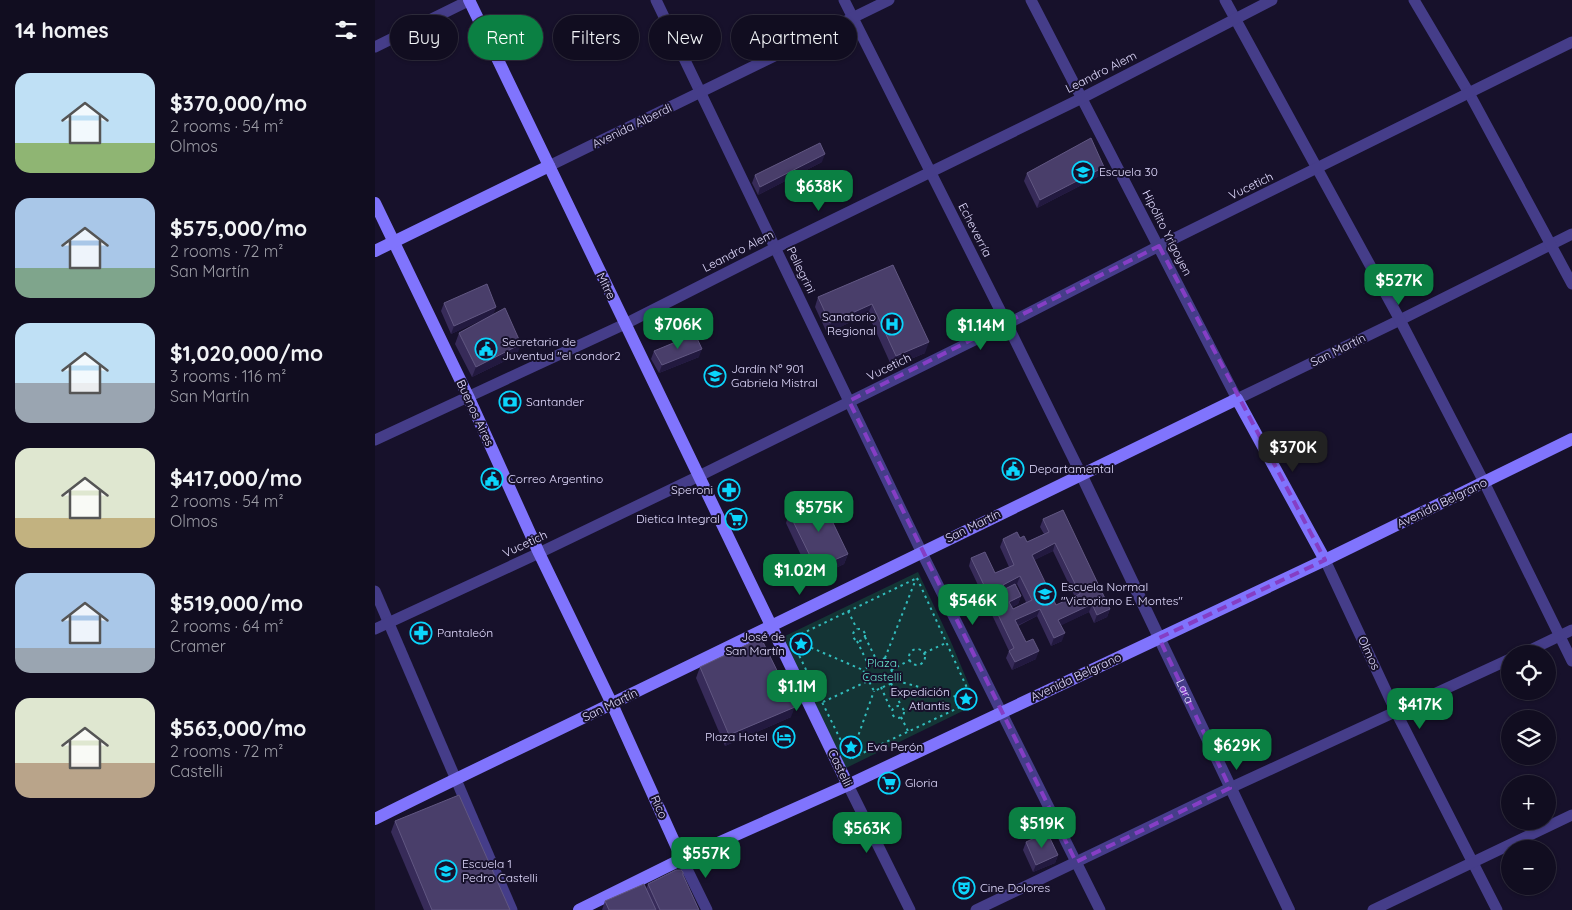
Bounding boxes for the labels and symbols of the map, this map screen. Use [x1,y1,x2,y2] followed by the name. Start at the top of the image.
[1063,47,1139,96] street label: Leandro Alem
[590,100,674,151] street label: Avenida Alberdi
[1071,160,1095,184] school or university icon: Escuela 30
[1099,164,1158,179] place label: Escuela 30
[1226,168,1275,203] street label: Vucetich
[784,170,854,212] pin: $638K
[1139,187,1196,278] street label: Hipólito Yrigoyen
[955,200,995,259] street label: Echeverría
[700,226,776,275] street label: Leandro Alem
[784,244,819,296] street label: Pellegrini
[1364,264,1434,306] pin: $527K
[594,270,619,302] street label: Mitre
[643,308,713,350] pin: $706K
[940,308,1022,351] pin: $1.14M
[822,309,876,338] place label: Sanatorio Regional
[880,312,904,336] hospital icon: Sanatorio Regional
[1308,330,1368,369] street label: San Martín
[502,334,621,363] place label: Secretaria de Juventud "el condor2
[474,337,498,361] public building icon: Secretaria de Juventud "el condor2
[864,349,913,384] street label: Vucetich
[731,361,818,390] place label: Jardín Nº 901 Gabriela Mistral
[703,364,727,388] school or university icon: Jardín Nº 901 Gabriela Mistral
[454,377,498,449] street label: Buenos Aires
[498,390,522,414] bank icon: Santander
[526,394,584,409] place label: Santander
[1258,430,1328,473] pin: $370K
[1001,457,1025,481] public building icon: Departamental
[1029,461,1114,476] place label: Departamental
[480,467,504,491] public building icon: Correo Argentino
[508,471,603,486] place label: Correo Argentino
[1394,474,1489,531] street label: Avenida Belgrano
[717,478,741,502] pharmacy icon: Speroni
[671,482,713,497] place label: Speroni
[784,490,854,533] pin: $575K
[943,506,1003,545] street label: San Martín
[724,507,748,531] supermarket icon: Dietica Integral
[636,511,720,526] place label: Dietica Integral
[500,527,549,560] street label: Vucetich
[759,554,841,596] pin: $1.02M
[1061,579,1183,608] place label: Escuela Normal "Victoriano E. Montes"
[1033,582,1057,606] school or university icon: Escuela Normal "Victoriano E. Montes"
[938,584,1008,626] pin: $546K
[409,621,433,645] pharmacy icon: Pantaleón
[437,625,493,640] place label: Pantaleón
[725,629,785,658] place label: José de San Martín
[789,632,813,656] place icon: José de San Martín
[1355,633,1384,673] street label: Olmos
[1028,649,1124,704] street label: Avenida Belgrano
[862,655,902,684] park label: Plaza Castelli
[762,670,832,712] pin: $1.1M
[1173,677,1197,706] street label: Lara
[891,684,950,713] place label: Expedición Atlantis
[580,685,640,724] street label: San Martín
[954,687,978,711] place icon: Expedición Atlantis
[1385,688,1455,730] pin: $417K
[772,725,796,749] hotel icon: Plaza Hotel
[1202,728,1272,771] pin: $629K
[705,729,768,744] place label: Plaza Hotel
[839,735,863,759] place icon: Eva Perón
[867,739,923,754] place label: Eva Perón
[825,747,856,789] street label: Castelli
[877,771,901,795] supermarket icon: Gloria
[905,775,938,790] place label: Gloria
[648,793,671,821] street label: Rico
[1007,806,1077,849] pin: $519K
[832,812,902,854] pin: $563K
[671,836,741,879] pin: $557K
[462,856,538,885] place label: Escuela 1 Pedro Castelli
[434,859,458,883] school or university icon: Escuela 1 Pedro Castelli
[952,876,976,900] theatre icon: Cine Dolores
[980,880,1050,895] place label: Cine Dolores

